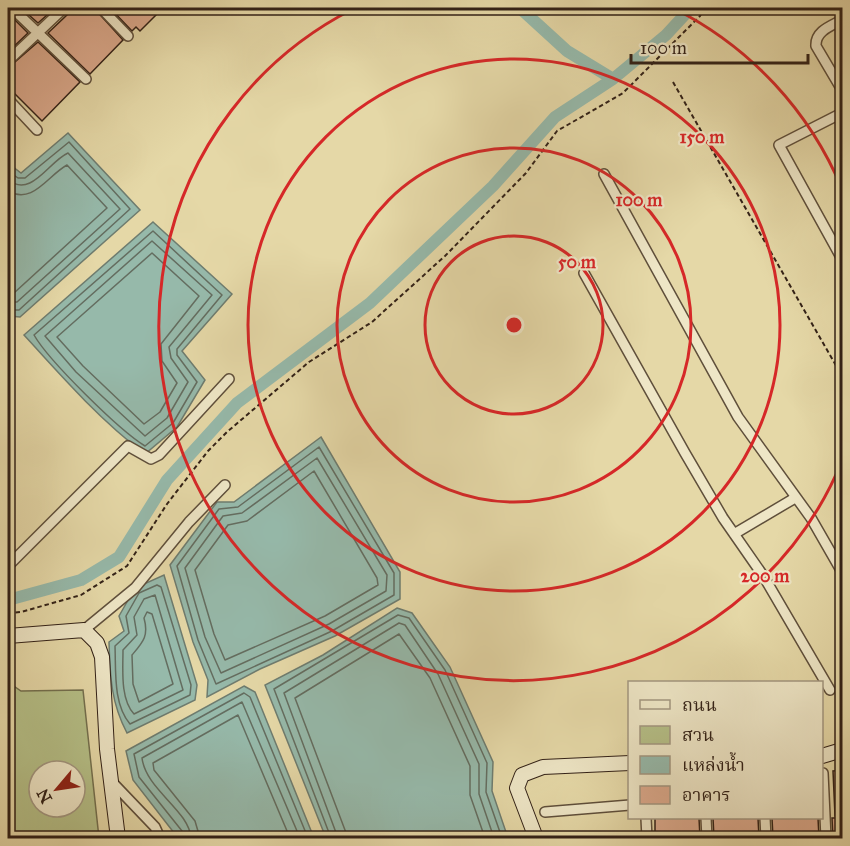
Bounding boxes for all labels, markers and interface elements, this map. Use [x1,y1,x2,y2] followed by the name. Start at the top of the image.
[631,27,808,65] scale bar
[640,37,687,59] text: 100 m
[680,126,725,148] text: 150 m
[616,189,663,211] text: 100 m
[558,251,597,273] text: 50 m
[504,315,524,335] centre of rings
[741,565,790,587] text: 200 m
[628,681,823,819] legend
[682,694,717,716] text: ถนน
[682,724,714,746] text: สวน
[682,751,745,776] text: แหล่งน้ำ
[27,759,87,819] north arrow
[682,784,731,806] text: อาคาร
[33,785,56,807] text: N

